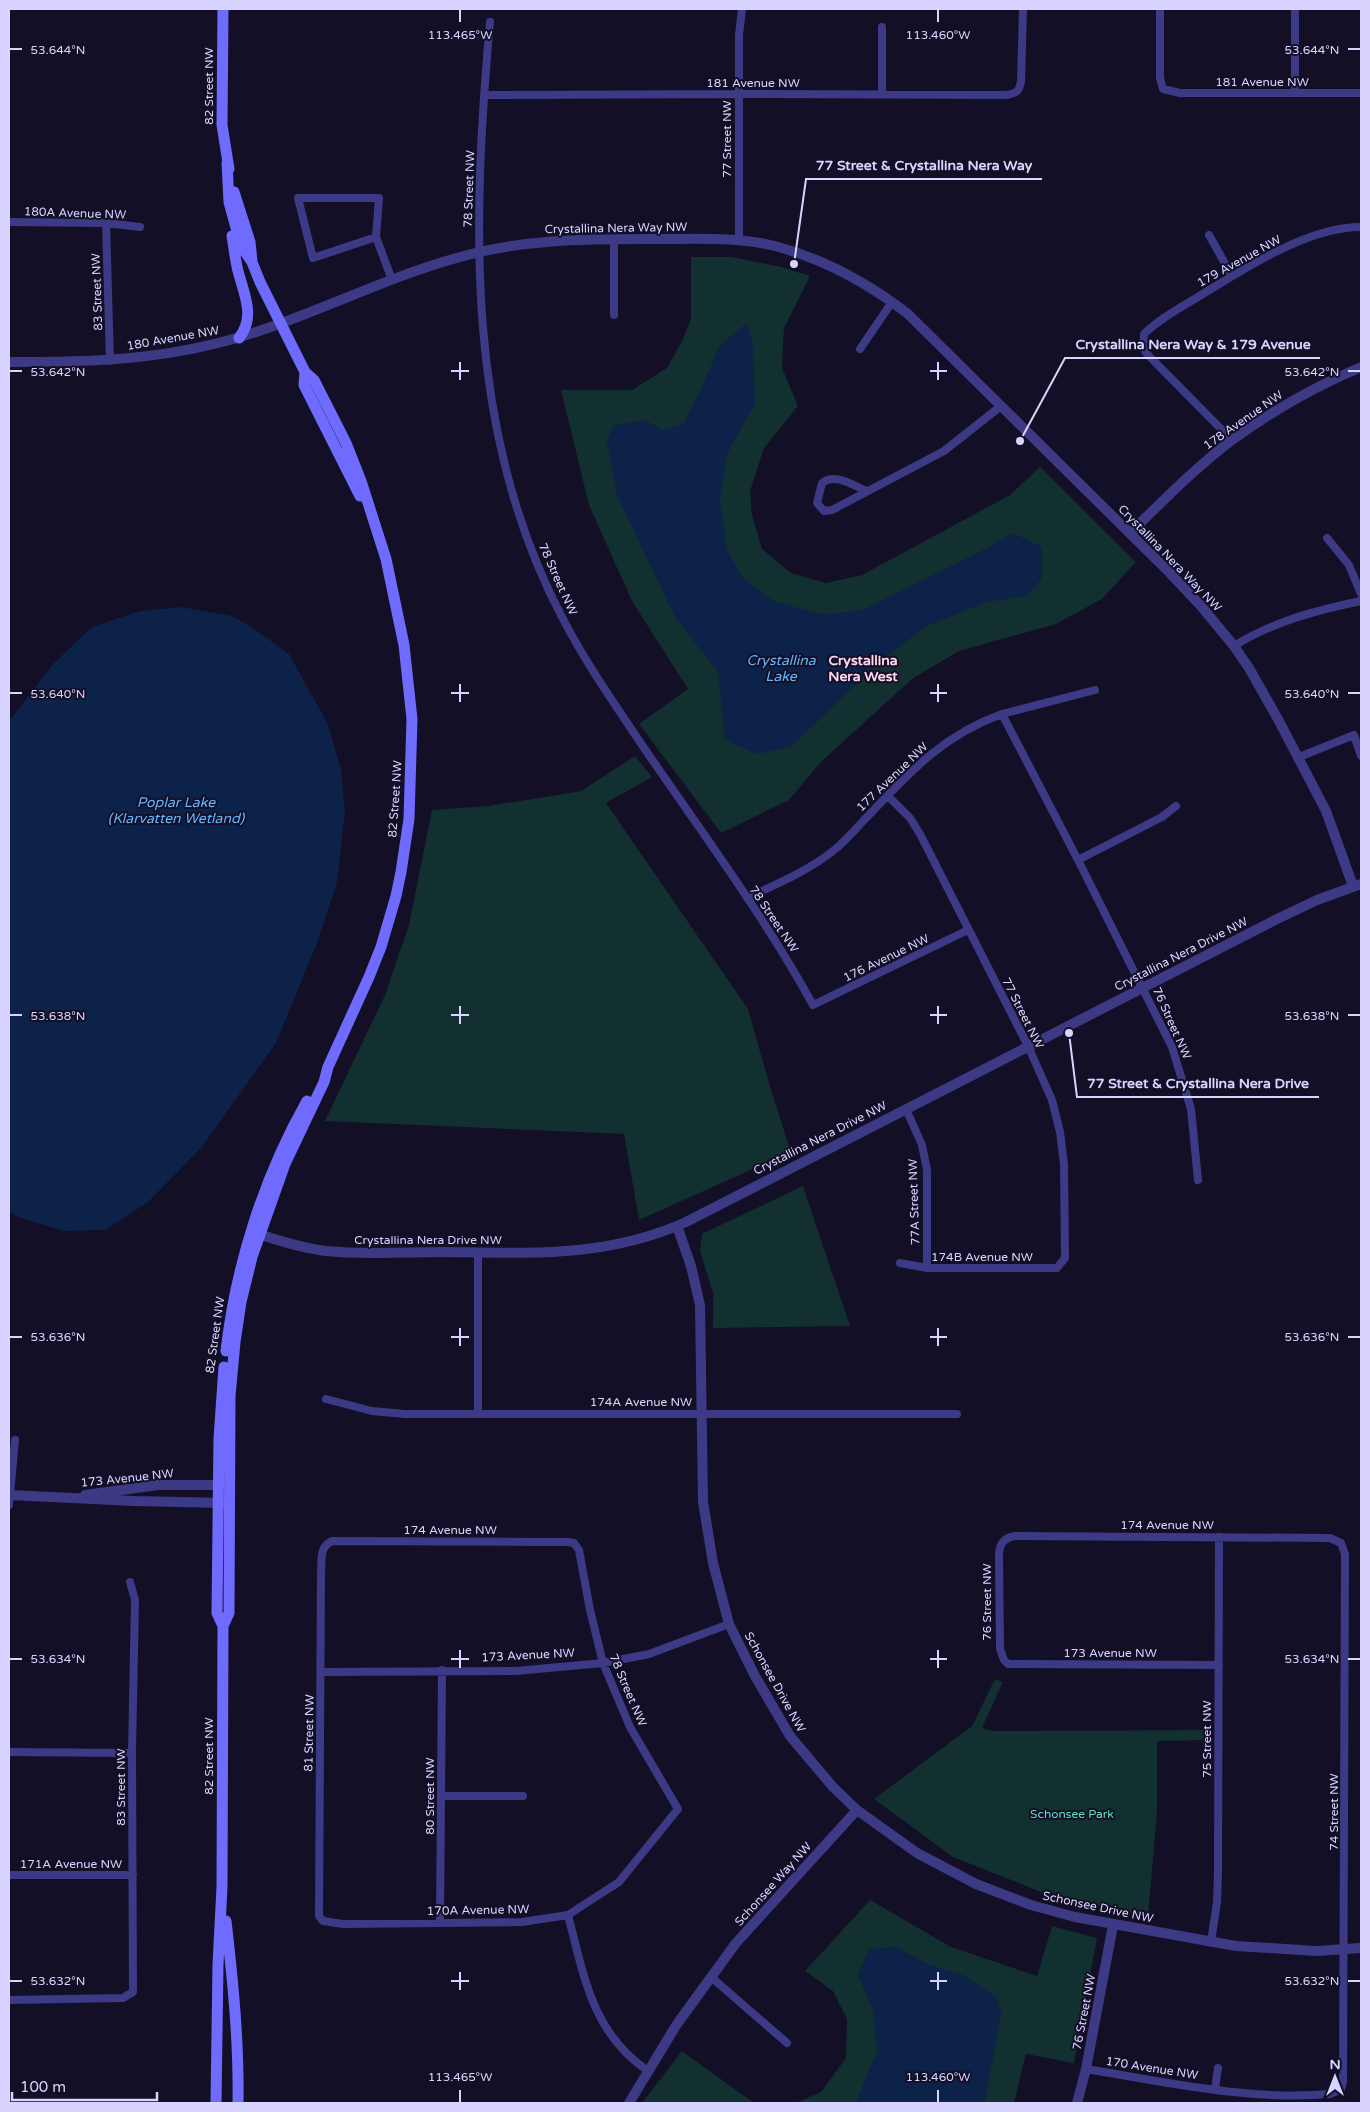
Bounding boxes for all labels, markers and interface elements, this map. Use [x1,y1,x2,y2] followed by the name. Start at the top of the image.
[428,28,492,42] text: 113.465°W
[906,28,970,42] text: 113.460°W
[31,43,85,57] text: 53.644°N
[1285,43,1339,57] text: 53.644°N
[202,47,216,125] street label: 82 Street NW
[1215,75,1309,89] street label: 181 Avenue NW
[706,76,800,90] street label: 181 Avenue NW
[720,100,734,178] street label: 77 Street NW
[461,150,477,228] street label: 78 Street NW
[806,150,1042,179] callout: 77 Street & Crystallina Nera Way
[816,157,1033,174] text: 77 Street & Crystallina Nera Way
[24,204,126,222] street label: 180A Avenue NW
[544,220,688,236] street label: Crystallina Nera Way NW
[1195,232,1283,290] street label: 179 Avenue NW
[89,253,105,331] street label: 83 Street NW
[126,323,220,353] street label: 180 Avenue NW
[1065,329,1320,358] callout: Crystallina Nera Way & 179 Avenue
[1075,336,1311,353] text: Crystallina Nera Way & 179 Avenue
[31,365,85,379] text: 53.642°N
[1285,365,1339,379] text: 53.642°N
[1201,387,1285,453] street label: 178 Avenue NW
[1115,502,1225,614] street label: Crystallina Nera Way NW
[536,541,580,617] street label: 78 Street NW
[746,652,817,685] water label: Crystallina Lake
[828,652,898,685] district label: Crystallina Nera West
[31,687,85,701] text: 53.640°N
[1285,687,1339,701] text: 53.640°N
[853,739,931,815] street label: 177 Avenue NW
[385,760,405,838] street label: 82 Street NW
[108,794,246,827] water label: Poplar Lake (Klarvatten Wetland)
[747,883,801,955] street label: 78 Street NW
[1112,914,1250,994] street label: Crystallina Nera Drive NW
[841,931,931,985] street label: 176 Avenue NW
[999,975,1047,1051] street label: 77 Street NW
[1150,985,1194,1061] street label: 76 Street NW
[31,1009,85,1023] text: 53.638°N
[1285,1009,1339,1023] text: 53.638°N
[1077,1068,1319,1097] callout: 77 Street & Crystallina Nera Drive
[1087,1075,1309,1092] text: 77 Street & Crystallina Nera Drive
[751,1098,889,1178] street label: Crystallina Nera Drive NW
[905,1159,923,1245] street label: 77A Street NW
[354,1233,502,1247] street label: Crystallina Nera Drive NW
[931,1250,1033,1264] street label: 174B Avenue NW
[203,1296,227,1374] street label: 82 Street NW
[31,1330,85,1344] text: 53.636°N
[1285,1330,1339,1344] text: 53.636°N
[590,1395,692,1409] street label: 174A Avenue NW
[80,1466,174,1490] street label: 173 Avenue NW
[1120,1518,1214,1532] street label: 174 Avenue NW
[403,1523,497,1537] street label: 174 Avenue NW
[980,1563,994,1641] street label: 76 Street NW
[742,1629,808,1735] street label: Schonsee Drive NW
[481,1646,575,1664] street label: 173 Avenue NW
[1063,1646,1157,1660] street label: 173 Avenue NW
[31,1652,85,1666] text: 53.634°N
[606,1652,650,1728] street label: 78 Street NW
[1285,1652,1339,1666] text: 53.634°N
[301,1694,317,1772] street label: 81 Street NW
[1200,1700,1214,1778] street label: 75 Street NW
[202,1717,216,1795] street label: 82 Street NW
[114,1748,128,1826] street label: 83 Street NW
[423,1757,437,1835] street label: 80 Street NW
[1327,1773,1341,1851] street label: 74 Street NW
[1030,1807,1114,1821] park label: Schonsee Park
[732,1839,814,1929] street label: Schonsee Way NW
[20,1857,122,1871] street label: 171A Avenue NW
[1041,1888,1155,1926] street label: Schonsee Drive NW
[427,1902,529,1918] street label: 170A Avenue NW
[1070,1973,1098,2051] street label: 76 Street NW
[31,1974,85,1988] text: 53.632°N
[1285,1974,1339,1988] text: 53.632°N
[1310,2052,1360,2102] north arrow
[1105,2054,1199,2082] street label: 170 Avenue NW
[1329,2056,1341,2073] text: N
[12,2070,158,2102] scale bar
[428,2070,492,2084] text: 113.465°W
[906,2070,970,2084] text: 113.460°W
[20,2078,66,2096] text: 100 m

